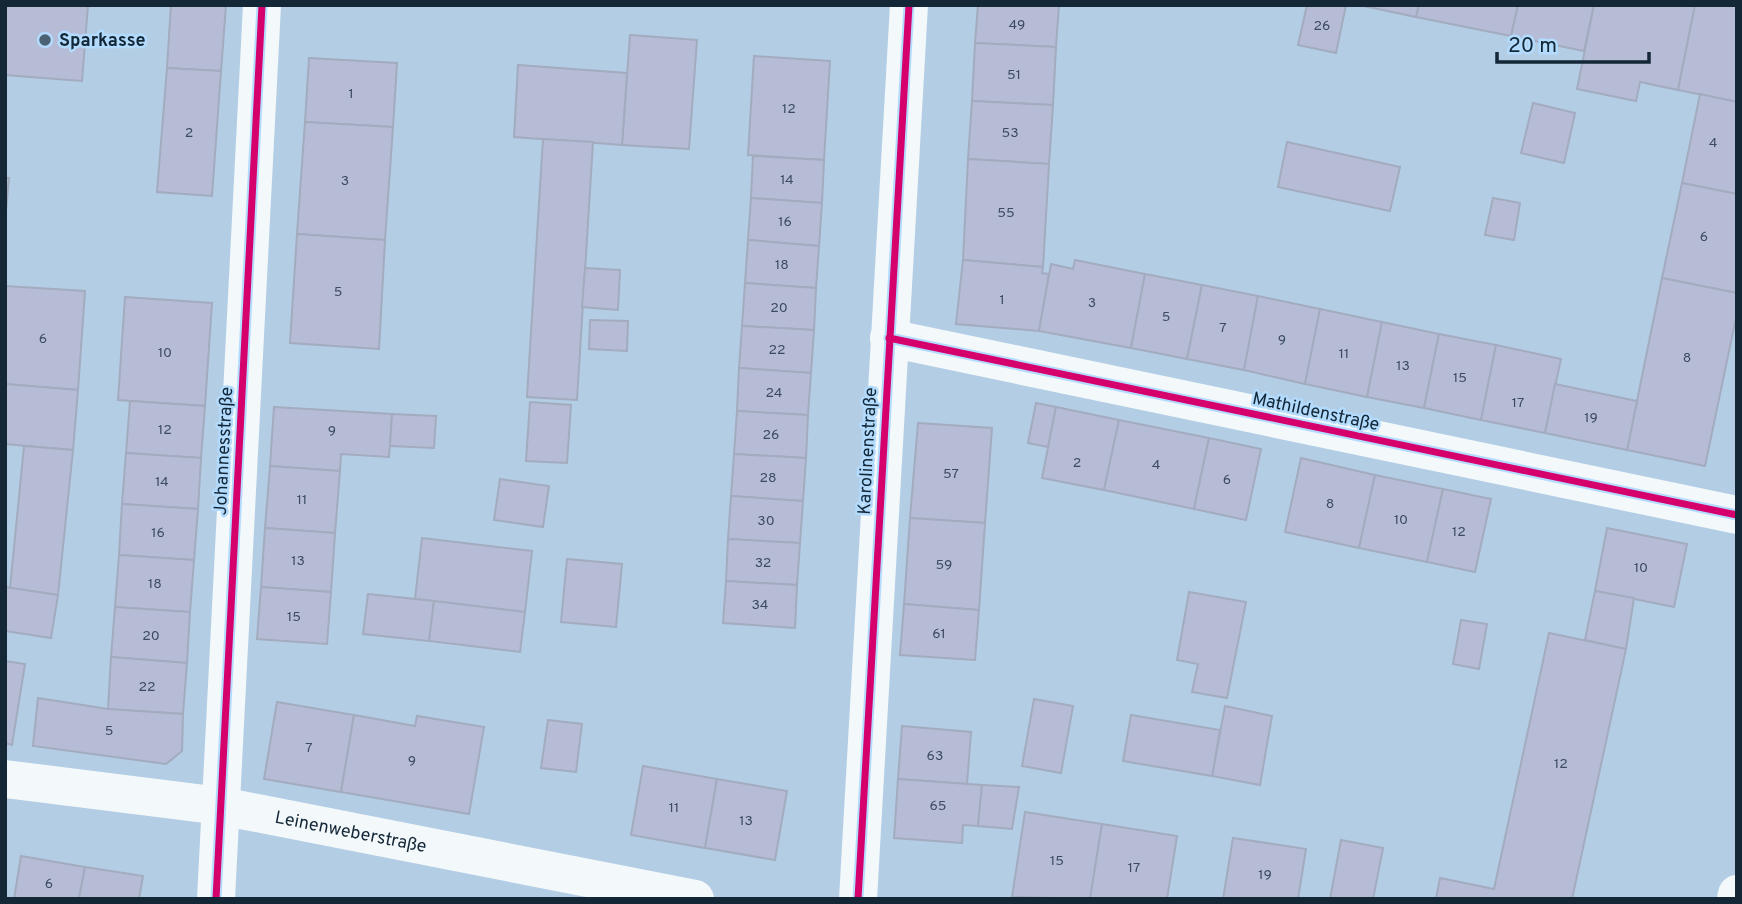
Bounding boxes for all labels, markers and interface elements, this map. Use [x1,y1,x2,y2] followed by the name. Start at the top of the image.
[1009,17,1025,34] house number: 49
[1314,18,1330,35] house number: 26
[1497,21,1649,65] scale bar
[59,30,145,53] place label: Sparkasse
[37,32,53,48] marker: Sparkasse
[1508,33,1557,60] text: 20 m
[1007,67,1021,84] house number: 51
[348,86,354,103] house number: 1
[782,101,796,118] house number: 12
[185,125,193,142] house number: 2
[1001,125,1019,142] house number: 53
[1709,135,1717,152] house number: 4
[780,172,794,189] house number: 14
[341,173,349,190] house number: 3
[997,205,1015,222] house number: 55
[778,214,792,231] house number: 16
[1700,229,1708,246] house number: 6
[775,257,789,274] house number: 18
[334,284,342,301] house number: 5
[999,292,1005,309] house number: 1
[1088,295,1096,312] house number: 3
[770,300,788,317] house number: 20
[1162,309,1170,326] house number: 5
[1219,320,1227,337] house number: 7
[39,331,47,348] house number: 6
[1278,332,1286,349] house number: 9
[768,342,786,359] house number: 22
[158,345,172,362] house number: 10
[1339,346,1349,363] house number: 11
[1683,350,1691,367] house number: 8
[1396,358,1410,375] house number: 13
[1453,370,1467,387] house number: 15
[765,385,783,402] house number: 24
[210,386,239,516] street label: Johannesstraße
[854,387,883,515] street label: Karolinenstraße
[1250,388,1381,437] street label: Mathildenstraße
[1512,395,1524,412] house number: 17
[1584,410,1598,427] house number: 19
[158,422,172,439] house number: 12
[328,423,336,440] house number: 9
[763,427,779,444] house number: 26
[1073,455,1081,472] house number: 2
[1152,457,1160,474] house number: 4
[943,466,959,483] house number: 57
[759,470,777,487] house number: 28
[1223,472,1231,489] house number: 6
[155,474,169,491] house number: 14
[297,492,307,509] house number: 11
[1326,496,1334,513] house number: 8
[1394,512,1408,529] house number: 10
[757,513,775,530] house number: 30
[1452,524,1466,541] house number: 12
[151,525,165,542] house number: 16
[291,553,305,570] house number: 13
[755,555,771,572] house number: 32
[936,557,952,574] house number: 59
[1634,560,1648,577] house number: 10
[148,576,162,593] house number: 18
[751,597,769,614] house number: 34
[287,609,301,626] house number: 15
[932,626,946,643] house number: 61
[142,628,160,645] house number: 20
[138,679,156,696] house number: 22
[105,723,113,740] house number: 5
[305,740,313,757] house number: 7
[927,748,943,765] house number: 63
[408,753,416,770] house number: 9
[1554,756,1568,773] house number: 12
[929,798,947,815] house number: 65
[669,800,679,817] house number: 11
[273,807,428,859] street label: Leinenweberstraße
[739,813,753,830] house number: 13
[1050,853,1064,870] house number: 15
[1128,860,1140,877] house number: 17
[1258,867,1272,884] house number: 19
[45,876,53,893] house number: 6

